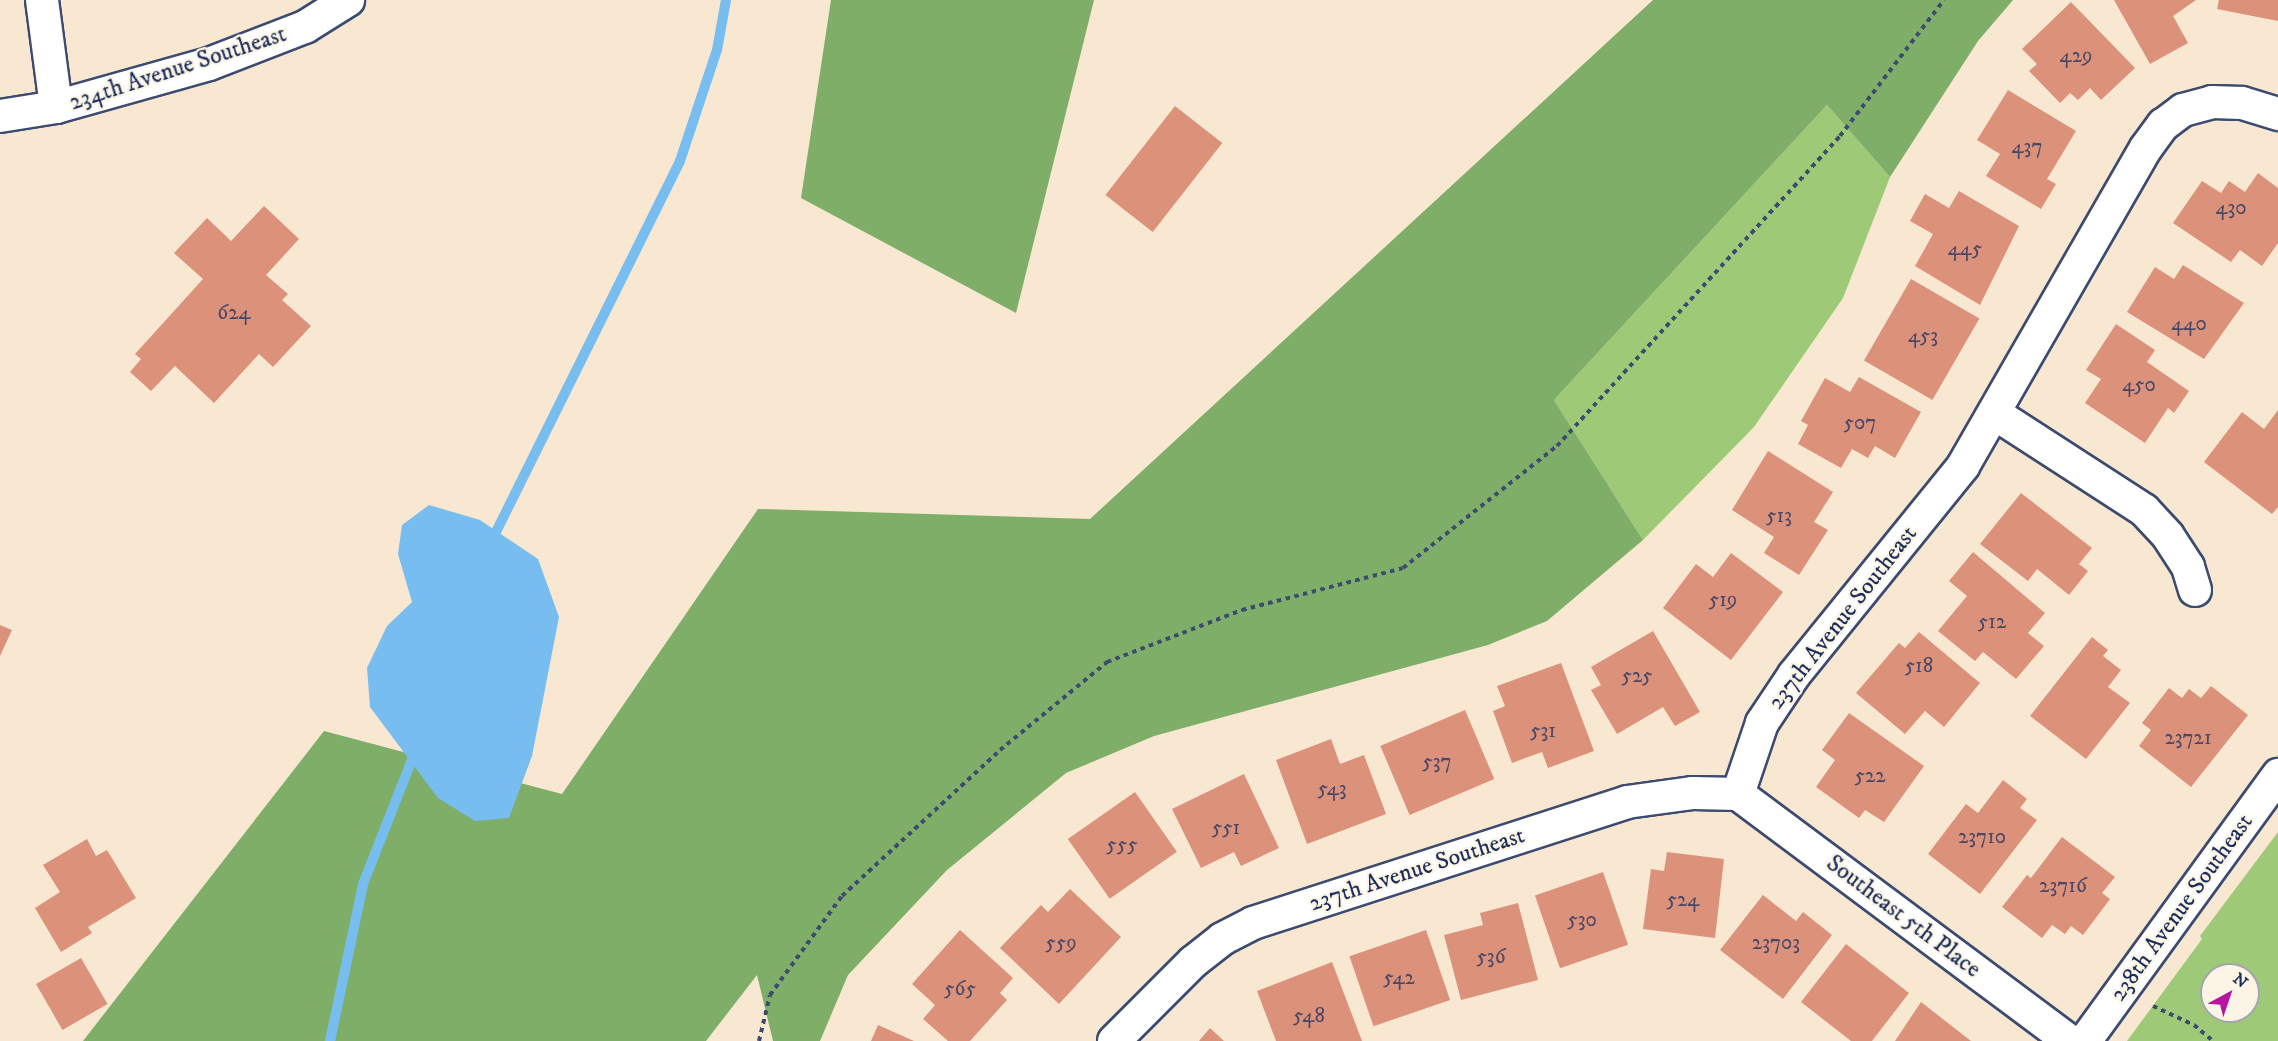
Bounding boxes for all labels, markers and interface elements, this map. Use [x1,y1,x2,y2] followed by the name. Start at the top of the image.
[66,20,290,118] street label: 234th Avenue Southeast
[2060,43,2092,69] house number: 429
[2012,134,2042,160] house number: 437
[2215,195,2247,221] house number: 430
[1948,236,1982,262] house number: 445
[217,300,251,326] house number: 624
[2171,311,2207,337] house number: 440
[1908,323,1938,349] house number: 453
[2122,372,2156,398] house number: 450
[1844,410,1876,436] house number: 507
[1766,503,1792,529] house number: 513
[1762,520,1924,716] street label: 237th Avenue Southeast
[1709,587,1737,613] house number: 519
[1978,609,2006,635] house number: 512
[1905,653,1933,679] house number: 518
[1621,663,1653,689] house number: 525
[1530,718,1556,744] house number: 531
[2164,725,2212,751] house number: 23721
[1422,749,1452,775] house number: 537
[1854,763,1886,789] house number: 522
[1317,776,1347,802] house number: 543
[2104,809,2260,1007] street label: 238th Avenue Southeast
[1212,815,1240,841] house number: 551
[1306,822,1528,918] street label: 237th Avenue Southeast
[1958,824,2006,850] house number: 23710
[1106,832,1138,858] house number: 555
[1820,850,1986,984] street label: Southeast 5th Place
[2039,873,2087,899] house number: 23716
[1667,887,1699,913] house number: 524
[1567,907,1597,933] house number: 530
[1045,930,1077,956] house number: 559
[1752,930,1800,956] house number: 23703
[1476,944,1506,970] house number: 536
[2200,963,2260,1023] north arrow
[1383,965,1415,991] house number: 542
[2229,969,2252,993] text: N
[944,976,976,1002] house number: 565
[1293,1003,1325,1029] house number: 548

